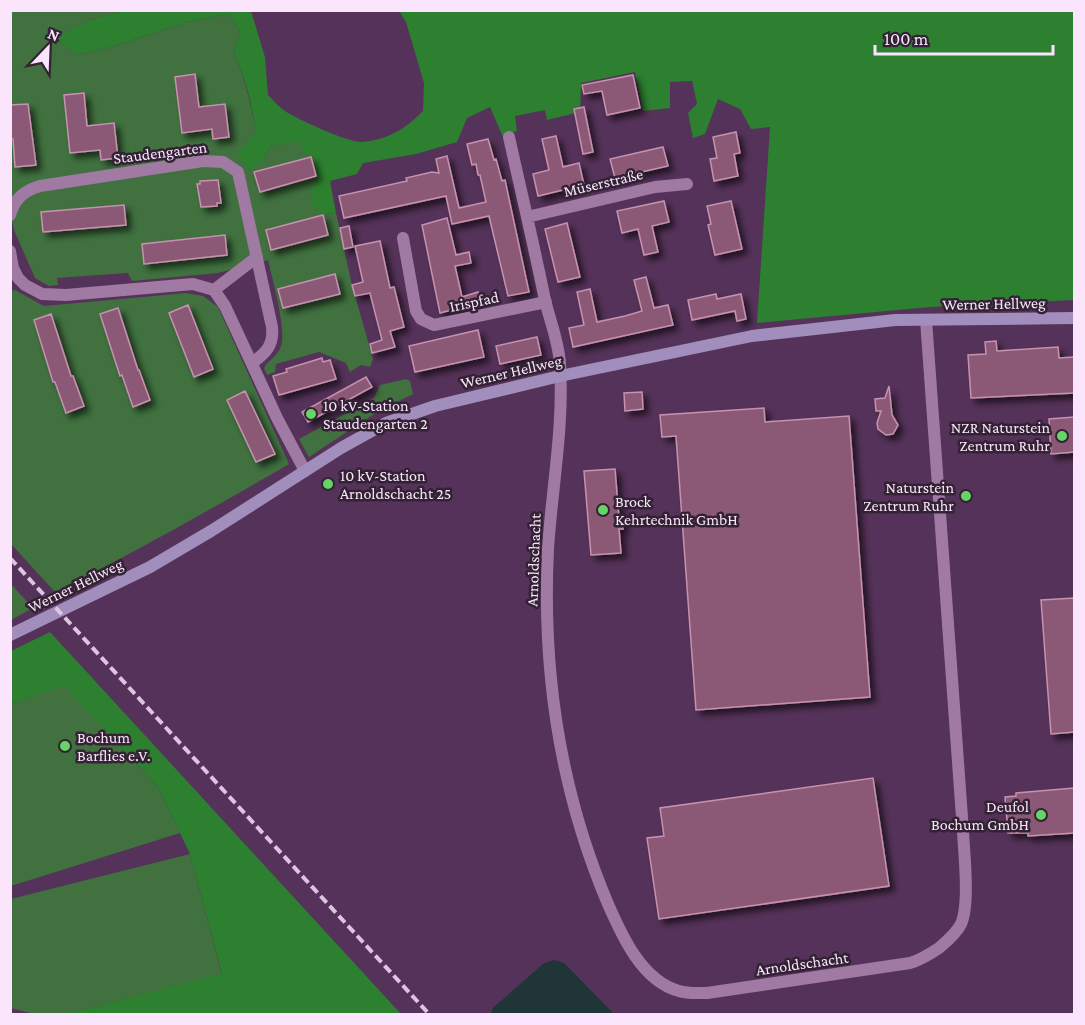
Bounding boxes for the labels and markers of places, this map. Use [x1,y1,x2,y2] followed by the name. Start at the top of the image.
[323,397,428,433] place label: 10 kV-Station Staudengarten 2
[304,407,318,421] marker: 10 kV-Station Staudengarten 2
[951,419,1050,454] place label: NZR Naturstein Zentrum Ruhr
[1055,429,1069,443] marker: NZR Naturstein Zentrum Ruhr
[340,467,451,502] place label: 10 kV-Station Arnoldschacht 25
[321,477,335,491] marker: 10 kV-Station Arnoldschacht 25
[863,479,954,514] place label: Naturstein Zentrum Ruhr
[959,489,973,503] marker: Naturstein Zentrum Ruhr
[615,493,738,528] place label: Brock Kehrtechnik GmbH
[596,503,610,517] marker: Brock Kehrtechnik GmbH
[77,729,151,764] place label: Bochum Barflies e.V.
[58,739,72,753] marker: Bochum Barflies e.V.
[931,798,1029,833] place label: Deufol Bochum GmbH
[1034,808,1048,822] marker: Deufol Bochum GmbH

